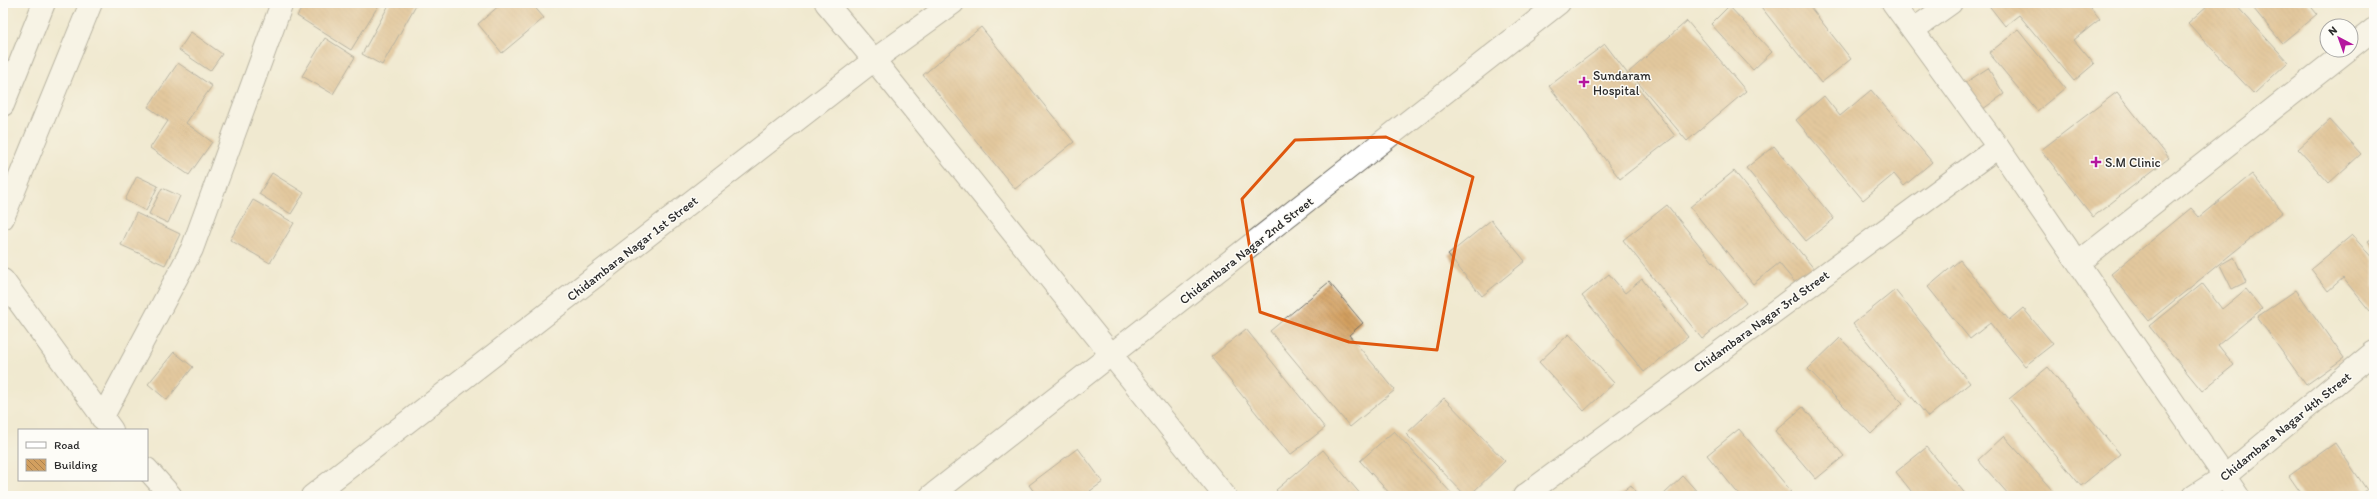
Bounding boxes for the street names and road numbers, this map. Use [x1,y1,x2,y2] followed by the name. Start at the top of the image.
[564,193,701,304] street label: Chidambara Nagar 1st Street
[1176,193,1316,307] street label: Chidambara Nagar 2nd Street
[1691,267,1832,376] street label: Chidambara Nagar 3rd Street
[2217,369,2354,484] street label: Chidambara Nagar 4th Street

